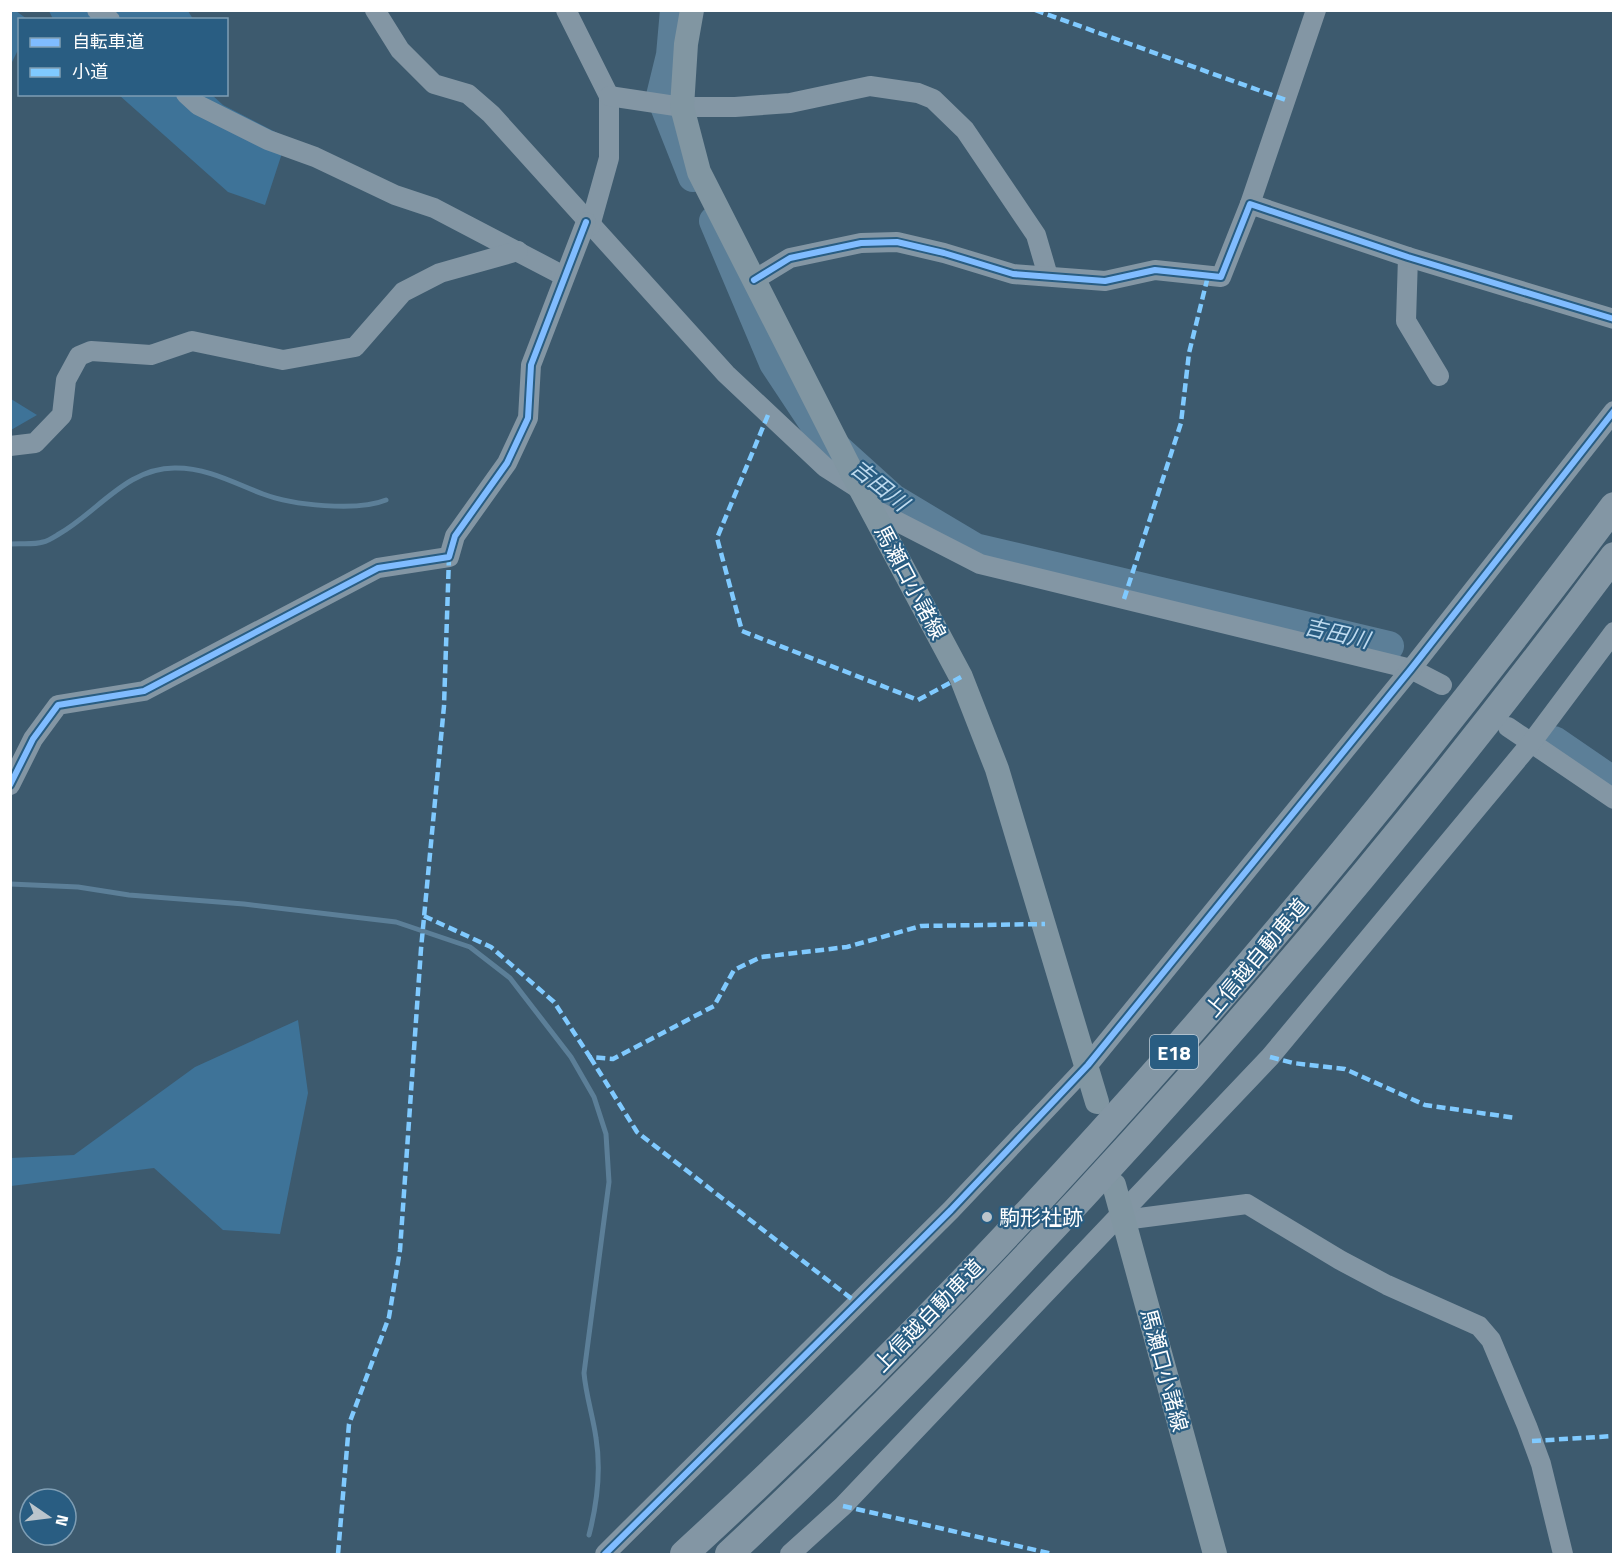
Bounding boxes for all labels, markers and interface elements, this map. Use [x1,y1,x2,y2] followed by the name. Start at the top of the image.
[18,18,228,96] legend
[72,28,144,55] text: 自転車道
[72,58,108,85] text: 小道
[844,451,918,520] water label: 吉田川
[867,519,955,645] street label: 馬瀬口小諸線
[1301,609,1375,657] water label: 吉田川
[1196,890,1316,1024] street label: 上信越自動車道
[1150,1035,1198,1069] road number: E18
[999,1201,1083,1233] place label: 駒形社跡
[980,1210,994,1224] marker: 駒形社跡
[865,1251,991,1379] street label: 上信越自動車道
[1133,1305,1197,1435] street label: 馬瀬口小諸線
[18,1487,78,1547] north arrow
[50,1512,76,1529] text: N

